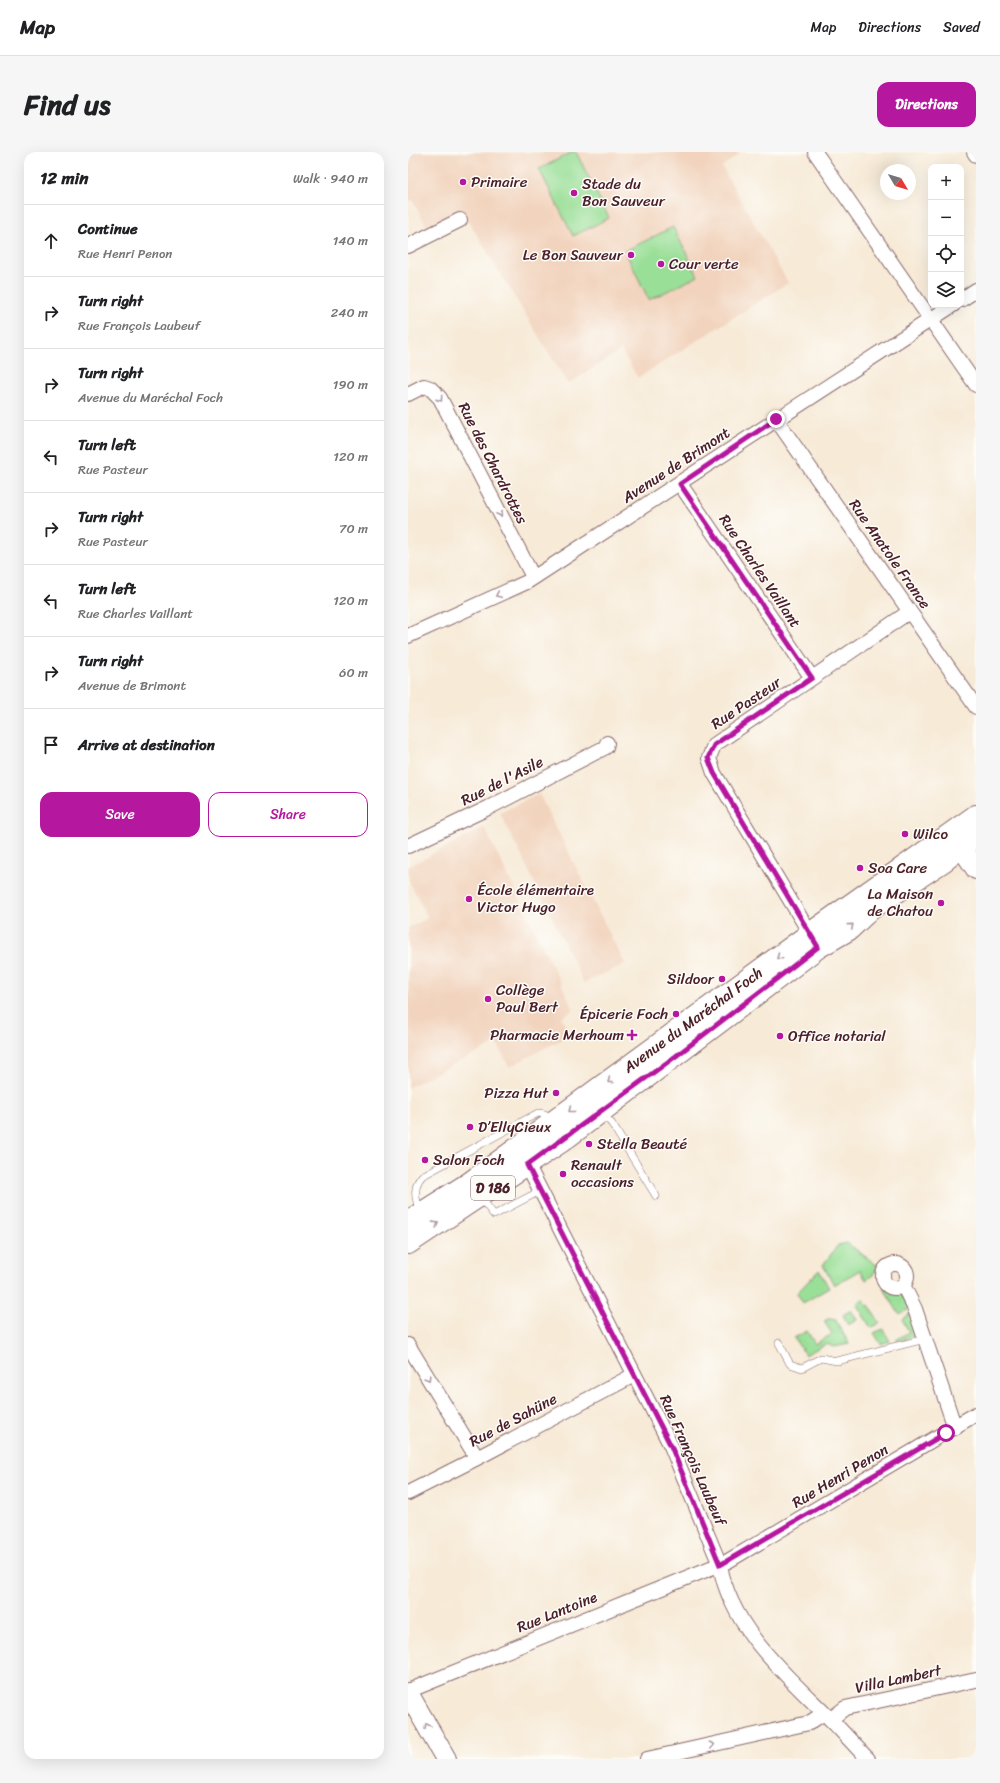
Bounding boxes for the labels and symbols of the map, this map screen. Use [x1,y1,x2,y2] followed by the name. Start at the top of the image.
[880,164,916,200] north arrow
[471,169,528,195] place label: Primaire
[582,171,666,214] place label: Stade du Bon Sauveur
[458,177,468,187] marker: Primaire
[569,188,579,198] marker: Stade du Bon Sauveur
[523,242,624,268] place label: Le Bon Sauveur
[626,250,636,260] marker: Le Bon Sauveur
[669,251,739,277] place label: Cour verte
[656,259,666,269] marker: Cour verte
[435,395,443,402] one-way arrow
[451,397,535,529] street label: Rue des Chardrottes
[767,410,785,428] route end
[616,420,736,510] street label: Avenue de Brimont
[842,494,938,615] street label: Rue Anatole France
[712,509,808,634] street label: Rue Charles Vaillant
[495,510,503,517] one-way arrow
[495,590,503,598] one-way arrow
[705,669,787,736] street label: Rue Pasteur
[456,749,548,813] street label: Rue de l'Asile
[913,821,948,847] place label: Wilco
[900,829,910,839] marker: Wilco
[868,855,928,881] place label: Soa Care
[855,863,865,873] marker: Soa Care
[477,877,594,920] place label: École élémentaire Victor Hugo
[867,881,933,924] place label: La Maison de Chatou
[464,894,474,904] marker: École élémentaire Victor Hugo
[936,898,946,908] marker: La Maison de Chatou
[847,924,854,931] one-way arrow
[776,952,783,960] one-way arrow
[617,960,768,1080] street label: Avenue du Maréchal Foch
[667,966,715,992] place label: Sildoor
[717,974,727,984] marker: Sildoor
[496,977,559,1020] place label: Collège Paul Bert
[483,994,493,1004] marker: Collège Paul Bert
[579,1001,668,1027] place label: Épicerie Foch
[671,1009,681,1019] marker: Épicerie Foch
[490,1022,624,1048] place label: Pharmacie Merhoum
[788,1023,886,1049] place label: Office notarial
[627,1030,637,1040] marker: Pharmacie Merhoum
[775,1031,785,1041] marker: Office notarial
[608,1076,615,1083] one-way arrow
[484,1080,549,1106] place label: Pizza Hut
[551,1088,561,1098] marker: Pizza Hut
[568,1105,575,1112] one-way arrow
[478,1114,552,1140] place label: D’EllyCieux
[465,1122,475,1132] marker: D’EllyCieux
[597,1131,687,1157] place label: Stella Beauté
[584,1139,594,1149] marker: Stella Beauté
[433,1147,505,1173] place label: Salon Foch
[571,1152,634,1195] place label: Renault occasions
[420,1155,430,1165] marker: Salon Foch
[558,1169,568,1179] marker: Renault occasions
[471,1176,515,1200] road number: D 186
[432,1222,439,1229] one-way arrow
[423,1374,431,1381] one-way arrow
[464,1386,562,1454] street label: Rue de Sahüne
[652,1390,734,1531] street label: Rue François Laubeuf
[937,1424,955,1442] route start
[787,1437,893,1515] street label: Rue Henri Penon
[513,1584,601,1640] street label: Rue Lantoine
[853,1657,944,1701] street label: Villa Lambert
[424,1723,431,1730] one-way arrow
[709,1741,716,1749] one-way arrow

